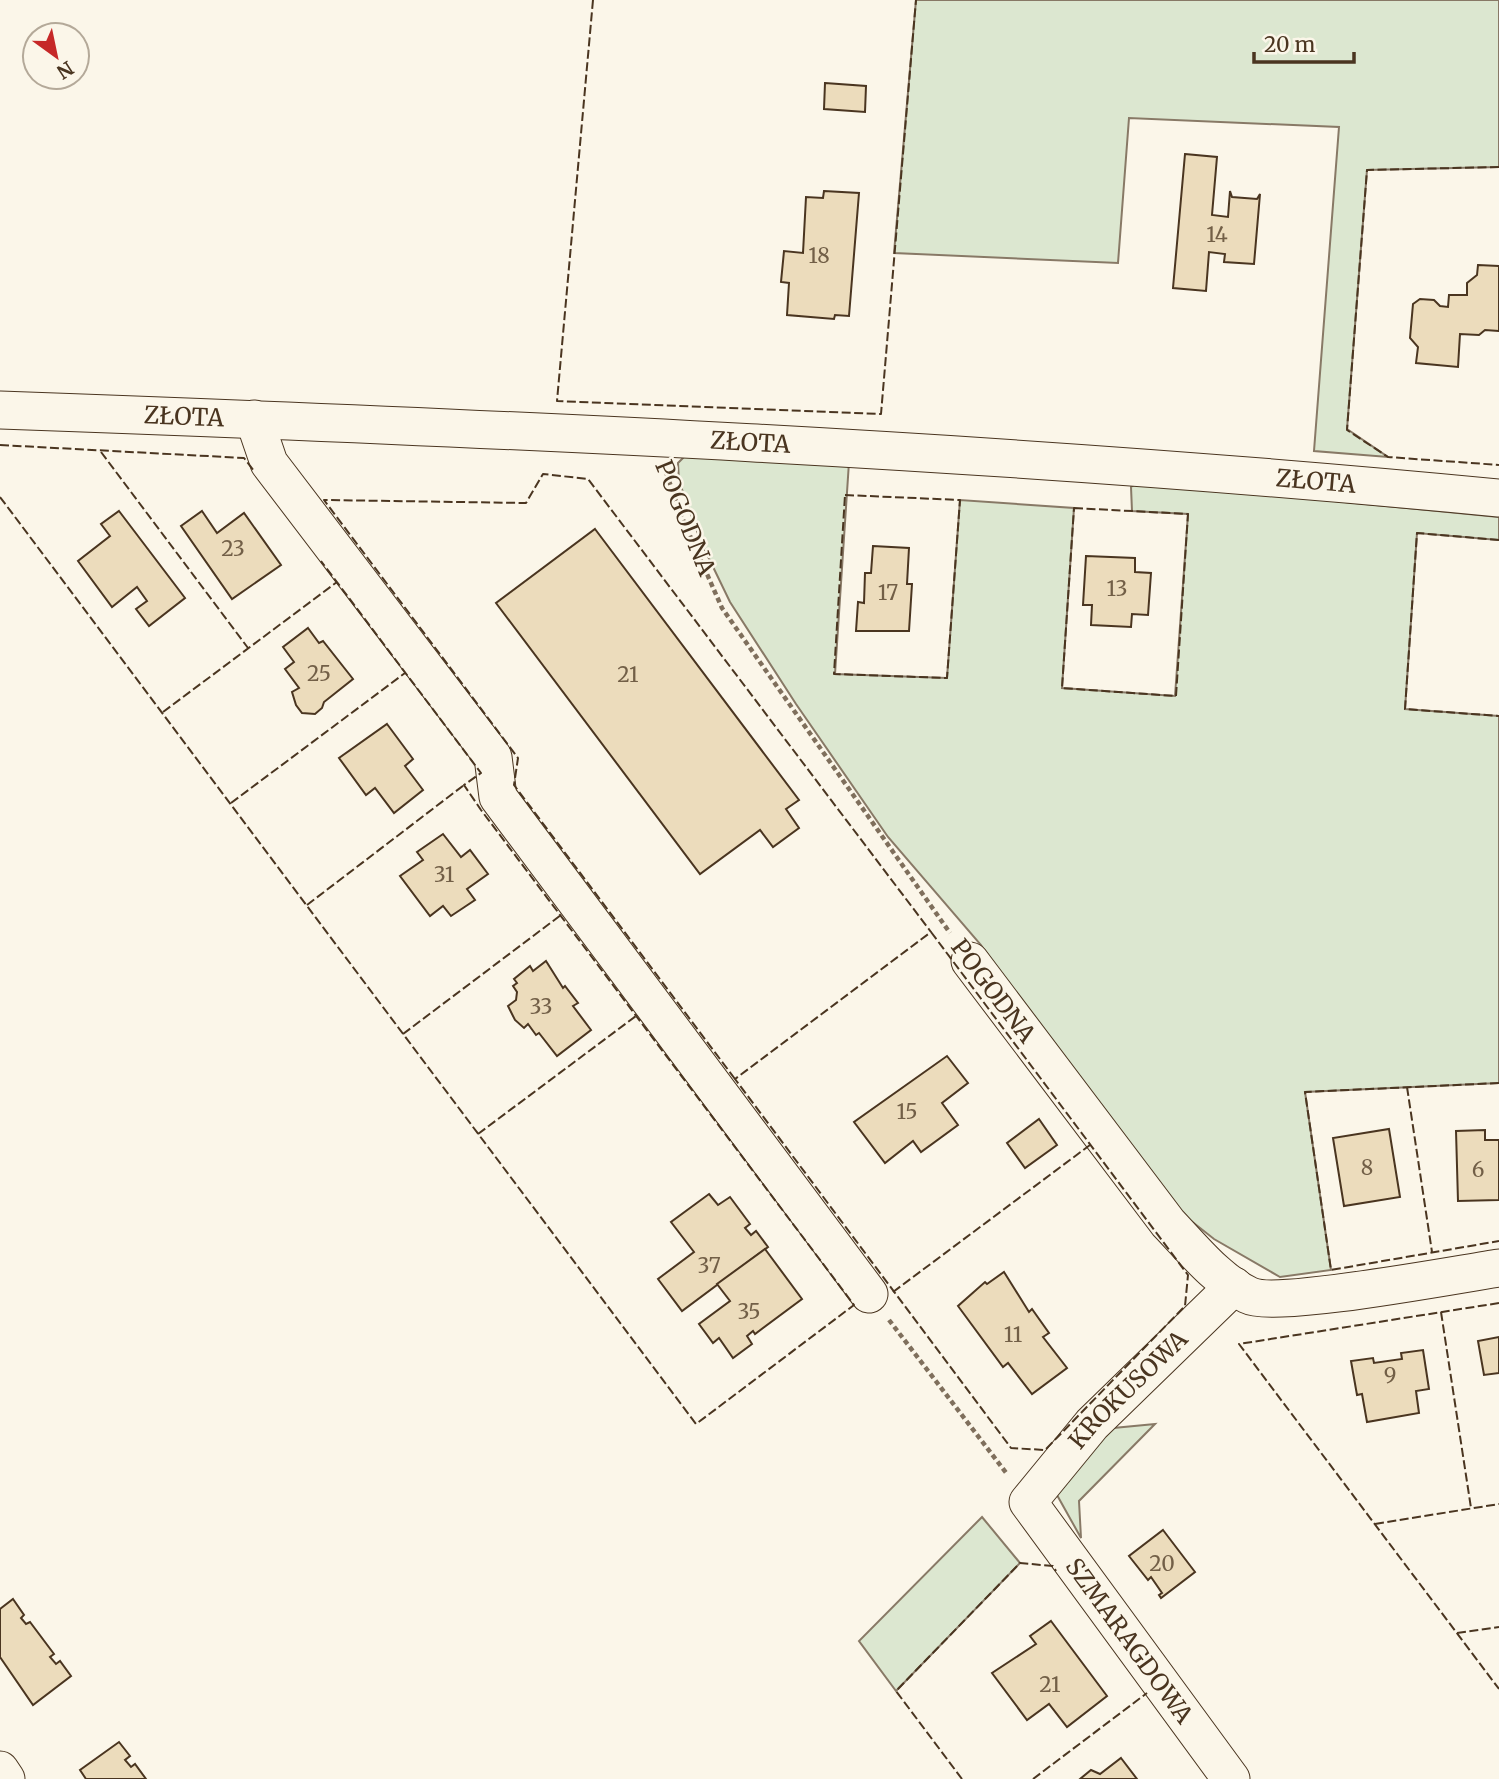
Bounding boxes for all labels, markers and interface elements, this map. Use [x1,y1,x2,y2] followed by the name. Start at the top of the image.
[21,21,91,91] north arrow
[1254,21,1354,65] scale bar
[1264,31,1316,58] text: 20 m
[52,56,78,84] text: N
[1206,221,1228,248] house number: 14
[808,242,830,269] house number: 18
[143,399,226,433] street label: ZŁOTA
[709,425,792,460] street label: ZŁOTA
[648,455,723,581] street label: POGODNA
[1275,462,1358,500] street label: ZŁOTA
[221,535,245,562] house number: 23
[1107,575,1127,602] house number: 13
[878,579,898,606] house number: 17
[307,660,331,687] house number: 25
[617,661,639,688] house number: 21
[434,861,454,888] house number: 31
[944,933,1043,1050] street label: POGODNA
[529,993,553,1020] house number: 33
[896,1098,918,1125] house number: 15
[1361,1154,1373,1181] house number: 8
[1472,1156,1484,1183] house number: 6
[697,1252,721,1279] house number: 37
[737,1298,761,1325] house number: 35
[1004,1321,1022,1348] house number: 11
[1062,1323,1195,1455] street label: KROKUSOWA
[1384,1362,1396,1389] house number: 9
[1149,1550,1175,1577] house number: 20
[1059,1552,1201,1730] street label: SZMARAGDOWA
[1039,1671,1061,1698] house number: 21

